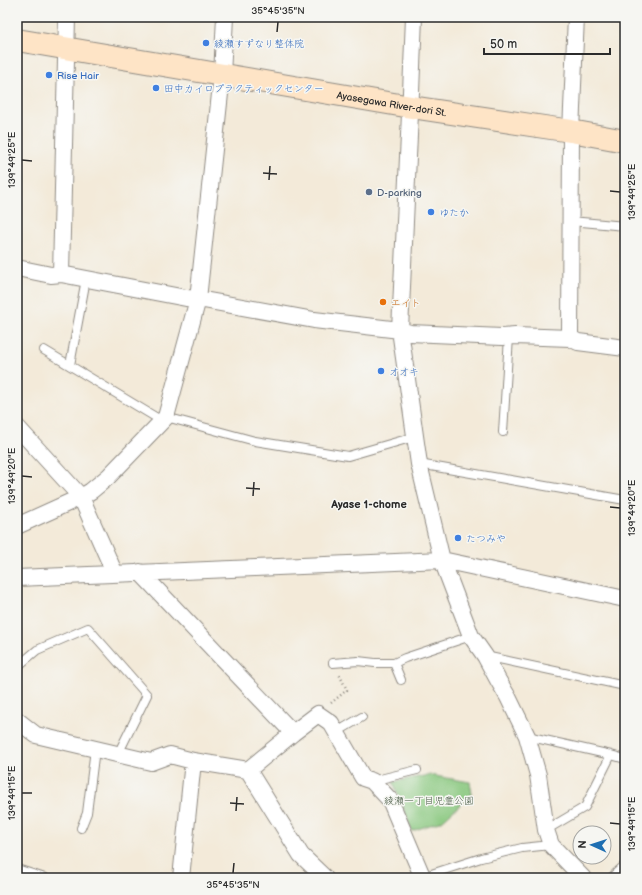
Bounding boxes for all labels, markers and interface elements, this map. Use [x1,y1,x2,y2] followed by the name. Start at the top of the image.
[251,5,305,17] text: 35°45'35"N
[484,30,610,56] scale bar
[490,37,517,52] text: 50 m
[201,38,211,48] marker: 綾瀬すずなり整体院
[214,38,304,50] place label: 綾瀬すずなり整体院
[44,70,54,80] marker: Rise Hair
[57,70,99,82] place label: Rise Hair
[151,83,161,93] marker: 田中カイロプラクティックセンター
[164,83,323,95] place label: 田中カイロプラクティックセンター
[336,89,447,119] street label: Ayasegawa River-dori St.
[6,131,18,188] text: 139°49'25"E
[626,163,638,220] text: 139°49'25"E
[364,187,374,197] marker: D-parking
[377,187,422,199] place label: D-parking
[426,207,436,217] marker: ゆたか
[439,207,469,219] place label: ゆたか
[378,297,388,307] marker: エイト
[391,297,421,309] place label: エイト
[376,366,386,376] marker: オオキ
[389,366,419,378] place label: オオキ
[6,447,18,504] text: 139°49'20"E
[626,479,638,536] text: 139°49'20"E
[330,498,407,511] district label: Ayase 1-chome
[453,533,463,543] marker: たつみや
[466,533,506,545] place label: たつみや
[6,765,18,820] text: 139°49'15"E
[384,795,474,807] park label: 綾瀬一丁目児童公園
[626,796,638,851] text: 139°49'15"E
[572,825,612,865] north arrow
[576,840,589,849] text: N
[206,879,260,891] text: 35°45'35"N

